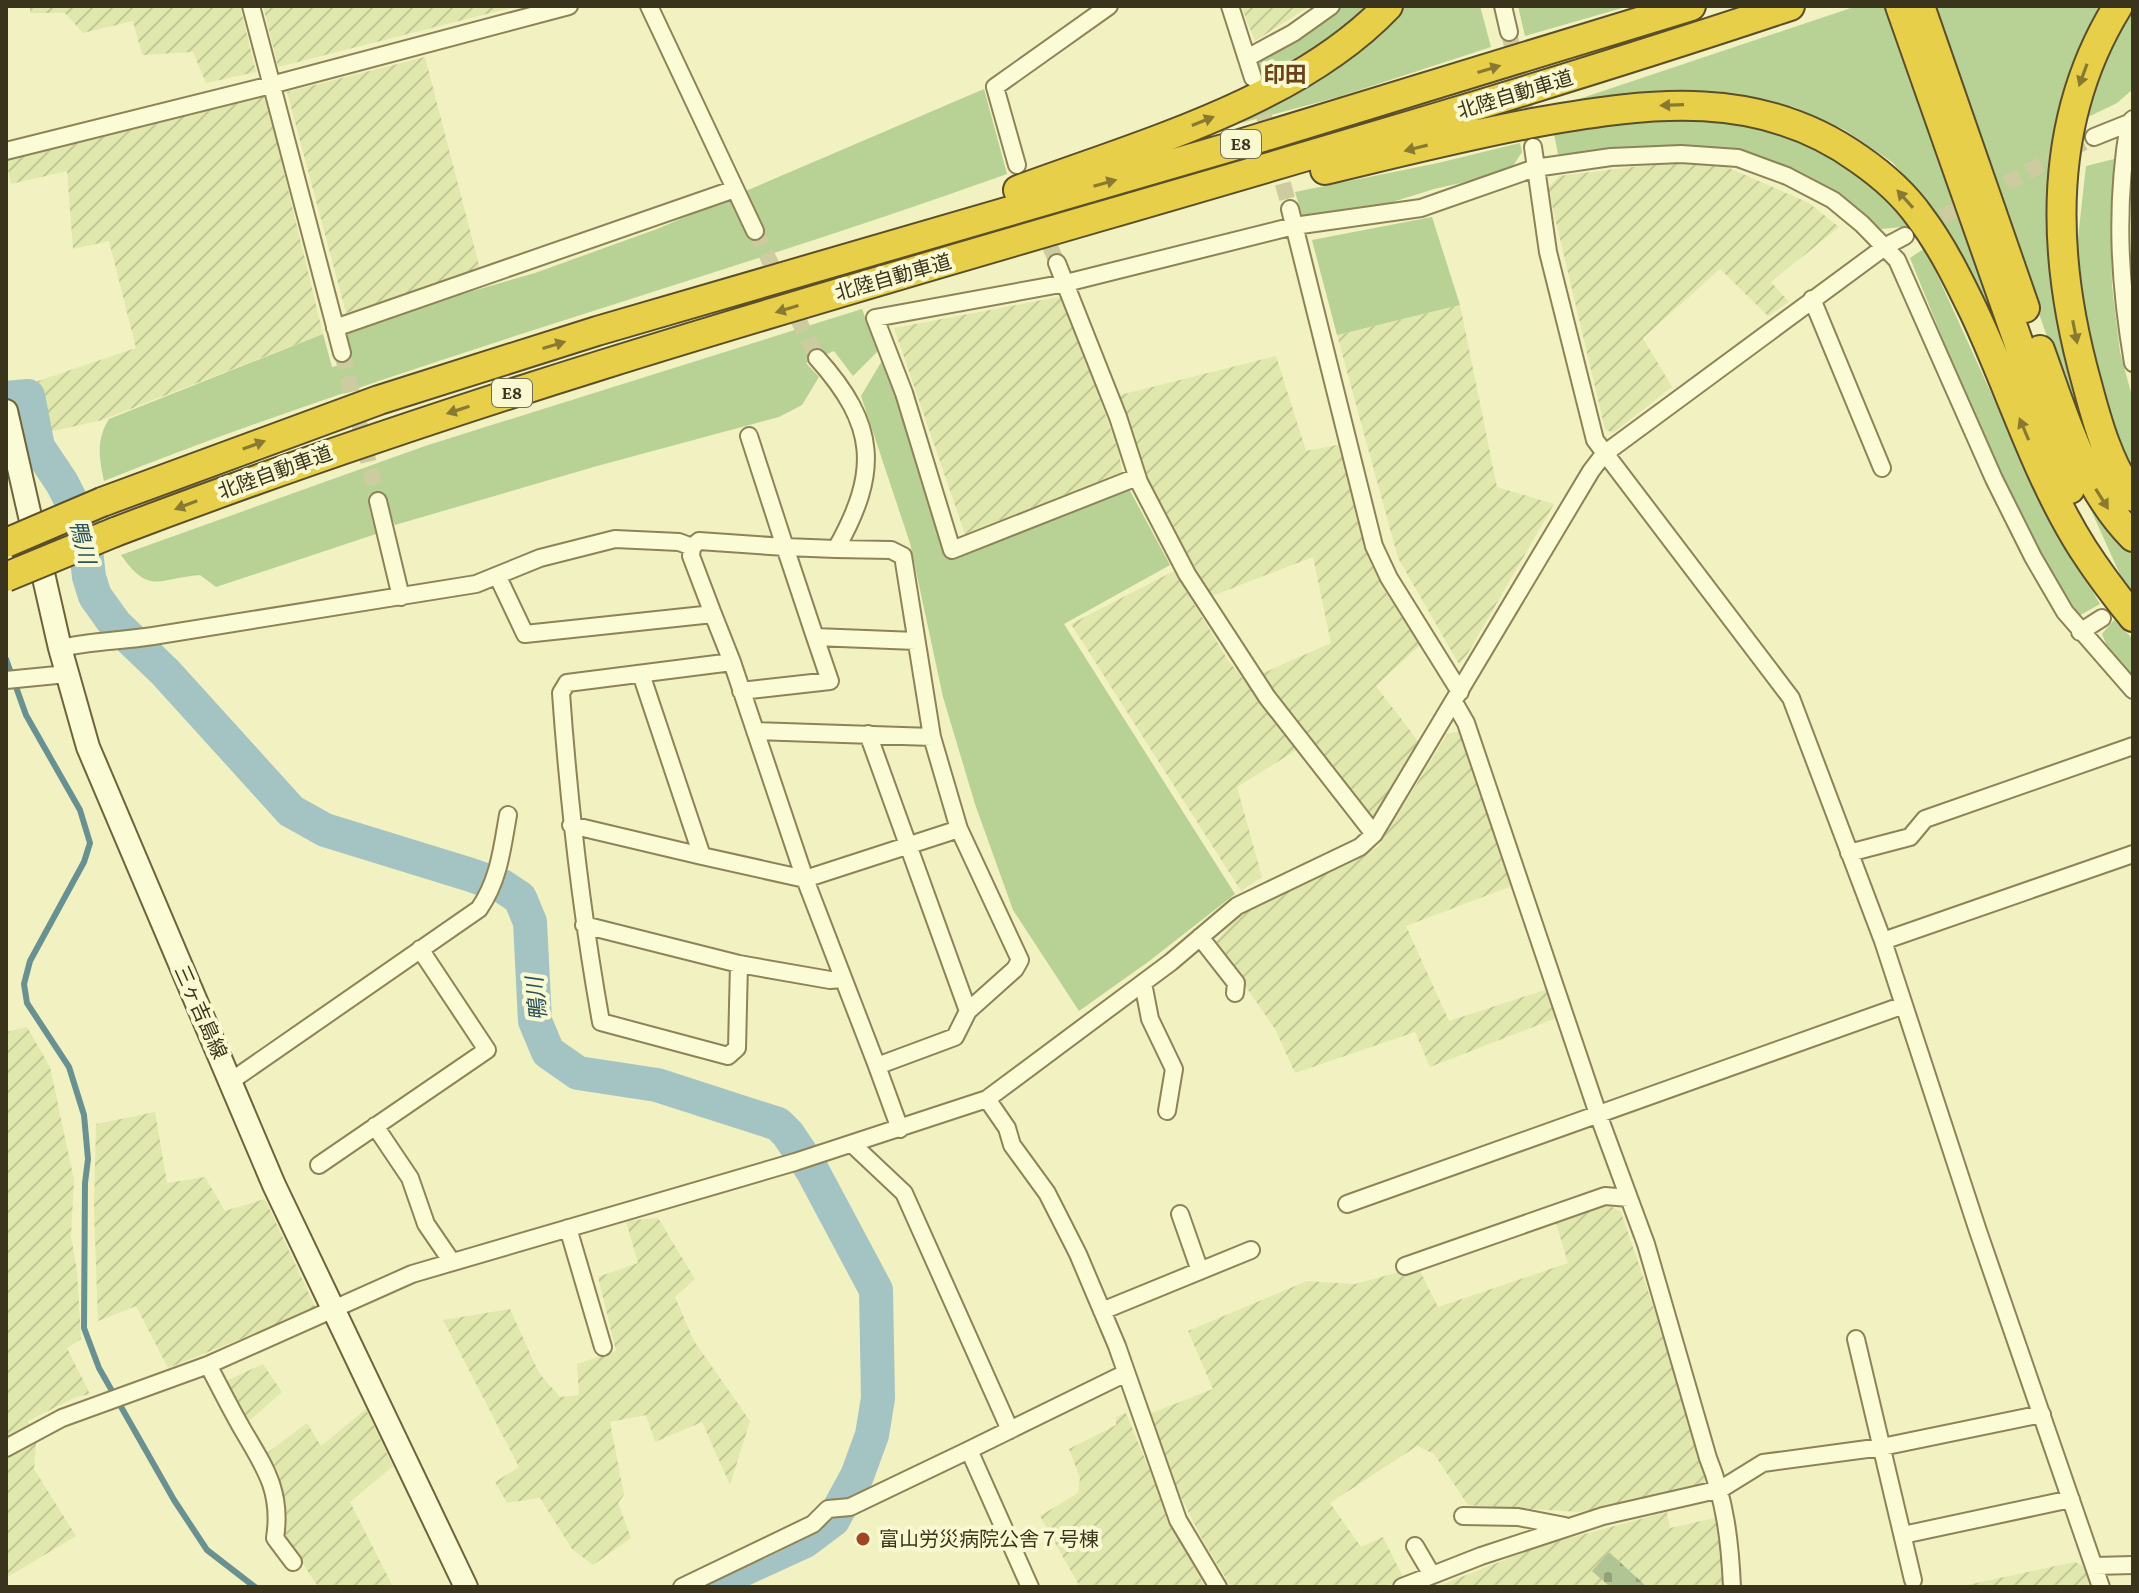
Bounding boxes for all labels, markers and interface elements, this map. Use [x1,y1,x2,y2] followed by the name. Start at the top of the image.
[1263,62,1307,87] district label: 印田
[1477,62,1501,75] one-way arrow
[2076,64,2089,88] one-way arrow
[1454,66,1576,122] street label: 北陸自動車道
[1659,99,1684,112] one-way arrow
[1191,114,1215,127] one-way arrow
[1221,130,1261,158] road number: E8
[1403,142,1428,154] one-way arrow
[1094,176,1118,189] one-way arrow
[1897,190,1914,210] one-way arrow
[832,250,954,304] street label: 北陸自動車道
[774,303,798,316] one-way arrow
[2069,320,2081,345] one-way arrow
[542,338,566,351] one-way arrow
[492,379,532,407] road number: E8
[445,404,469,417] one-way arrow
[2018,417,2031,441] one-way arrow
[242,438,266,451] one-way arrow
[215,441,335,503] street label: 北陸自動車道
[2095,488,2109,510] one-way arrow
[174,499,198,512] one-way arrow
[65,518,100,568] water label: 鴨川
[171,962,231,1062] street label: 三ヶ吉島線
[522,974,551,1022] water label: 鴨川
[879,1528,1099,1550] place label: 富山労災病院公舎７号棟
[854,1530,872,1548] marker: 富山労災病院公舎７号棟

